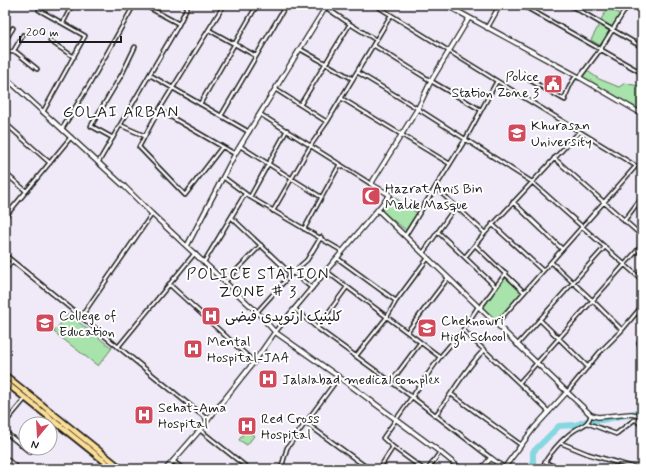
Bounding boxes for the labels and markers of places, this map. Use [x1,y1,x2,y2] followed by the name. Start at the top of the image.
[451,68,539,102] place label: Police Station Zone 3
[542,73,564,95] public building icon: Police Station Zone 3
[531,117,592,151] place label: Khurasan University
[506,122,528,144] school or university icon: Khurasan University
[385,180,483,214] place label: Hazrat Anis Bin Malik Masque
[360,185,382,207] mosque icon: Hazrat Anis Bin Malik Masque
[200,305,222,327] hospital icon: کلینیک ارتوپدی فیضی
[59,307,116,341] place label: College of Education
[225,308,342,326] place label: کلینیک ارتوپدی فیضی
[34,312,56,334] school or university icon: College of Education
[441,312,506,348] place label: Cheknowri High School
[416,317,438,339] school or university icon: Cheknowri High School
[207,333,289,367] place label: Mental Hospital-JAA
[182,338,204,360] hospital icon: Mental Hospital-JAA
[257,368,279,390] hospital icon: Jalalabad medical complex
[282,371,440,389] place label: Jalalabad medical complex
[158,399,226,433] place label: Sehat-Ama Hospital
[133,404,155,426] hospital icon: Sehat-Ama Hospital
[261,410,319,444] place label: Red Cross Hospital
[236,415,258,437] hospital icon: Red Cross Hospital

